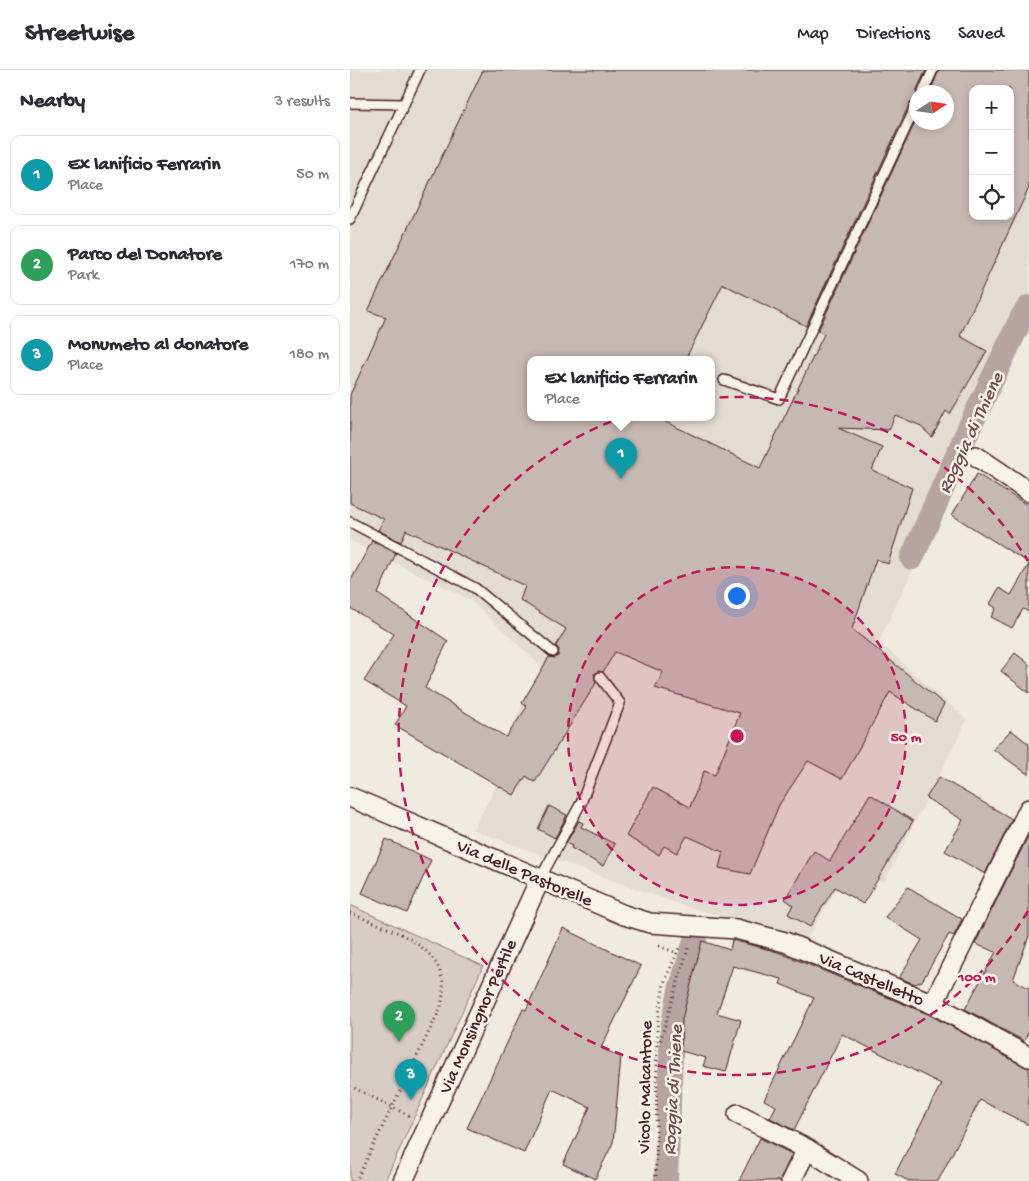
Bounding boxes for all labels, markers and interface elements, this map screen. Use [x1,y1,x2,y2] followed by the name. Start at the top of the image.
[25,20,134,49] text: Streetwise
[797,24,829,45] text: Map
[857,24,930,45] text: Directions
[958,24,1004,45] text: Saved
[909,85,954,130] north arrow
[969,85,1014,220] map controls
[969,85,1014,130] button: +
[20,90,85,115] text: Nearby
[275,93,330,112] text: 3 results
[969,130,1014,175] button: −
[68,154,221,177] text: Ex lanificio Ferrarin
[34,166,40,185] text: 1
[296,166,329,185] text: 50 m
[969,175,1014,220] button: locate
[68,177,103,196] text: Place
[68,244,222,267] text: Parco del Donatore
[33,256,41,275] text: 2
[290,256,329,275] text: 170 m
[68,267,99,286] text: Park
[68,334,248,357] text: Monumeto al donatore
[33,346,41,365] text: 3
[290,346,329,365] text: 180 m
[527,356,715,421] popup
[68,357,103,376] text: Place
[545,368,697,391] text: Ex lanificio Ferrarin
[934,368,1011,498] water label: Roggia di Thiene
[545,391,580,410] text: Place
[605,438,637,479] pin: 1
[724,583,750,609] your location
[728,727,746,745] centre of rings
[891,729,922,747] text: 50 m
[452,836,596,913] street label: Via delle Pastorelle
[435,936,523,1098] street label: Via Monsingnor Pertile
[814,948,927,1012] street label: Via Castelletto
[957,969,996,987] text: 100 m
[383,1001,415,1042] pin: 2
[635,1020,658,1155] street label: Vicolo Malcantone
[660,1023,689,1156] water label: Roggia di Thiene
[395,1059,427,1100] pin: 3

